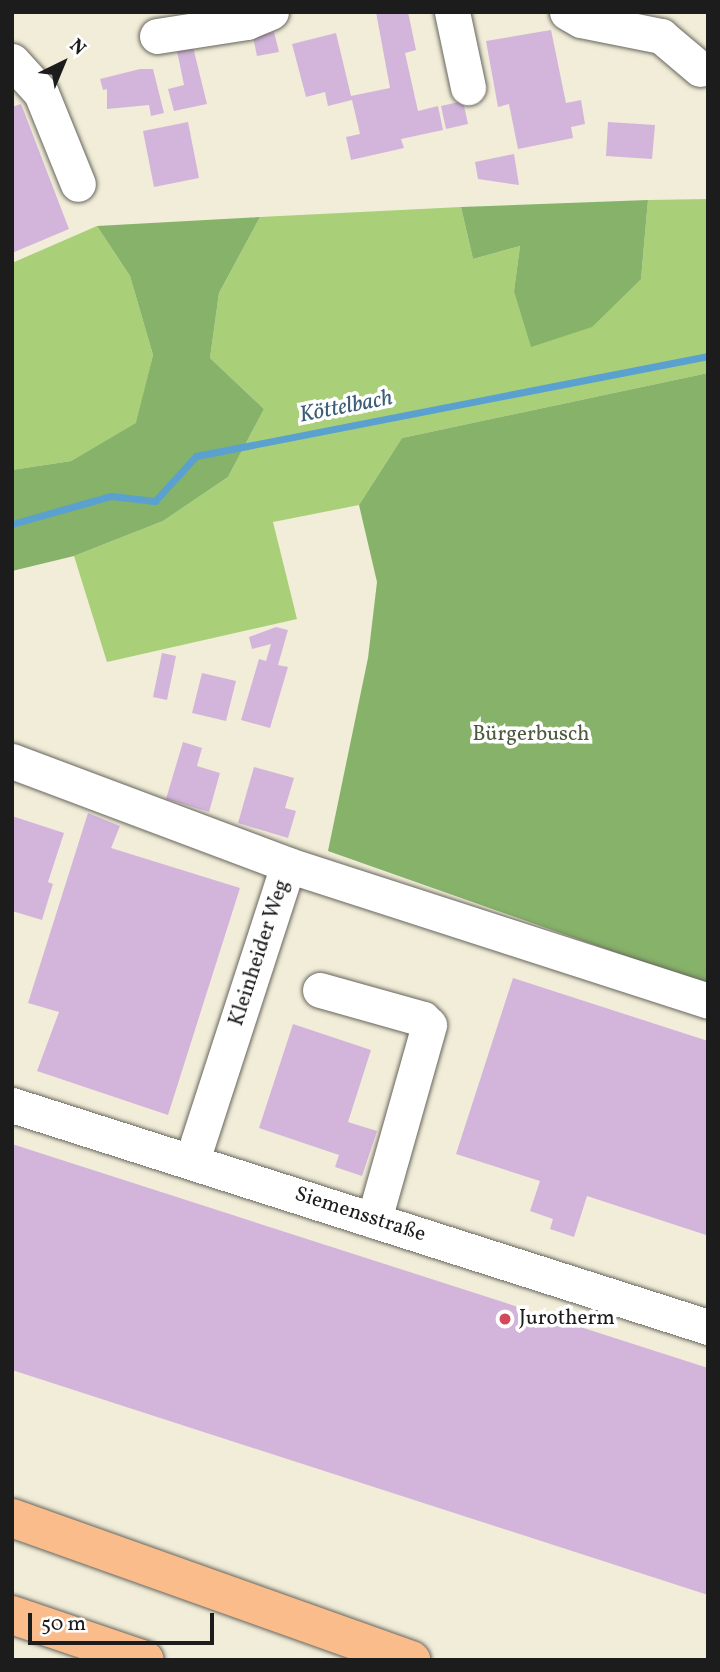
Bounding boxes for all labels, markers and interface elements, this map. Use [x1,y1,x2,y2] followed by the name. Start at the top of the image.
[28,28,98,98] north arrow
[63,33,91,62] text: N
[297,384,395,430] water label: Köttelbach
[473,722,589,748] park label: Bürgerbusch
[224,876,296,1030] street label: Kleinheider Weg
[291,1182,429,1248] street label: Siemensstraße
[519,1306,615,1332] place label: Jurotherm
[497,1311,513,1327] marker: Jurotherm
[32,1598,217,1642] scale bar
[41,1610,86,1639] text: 50 m

